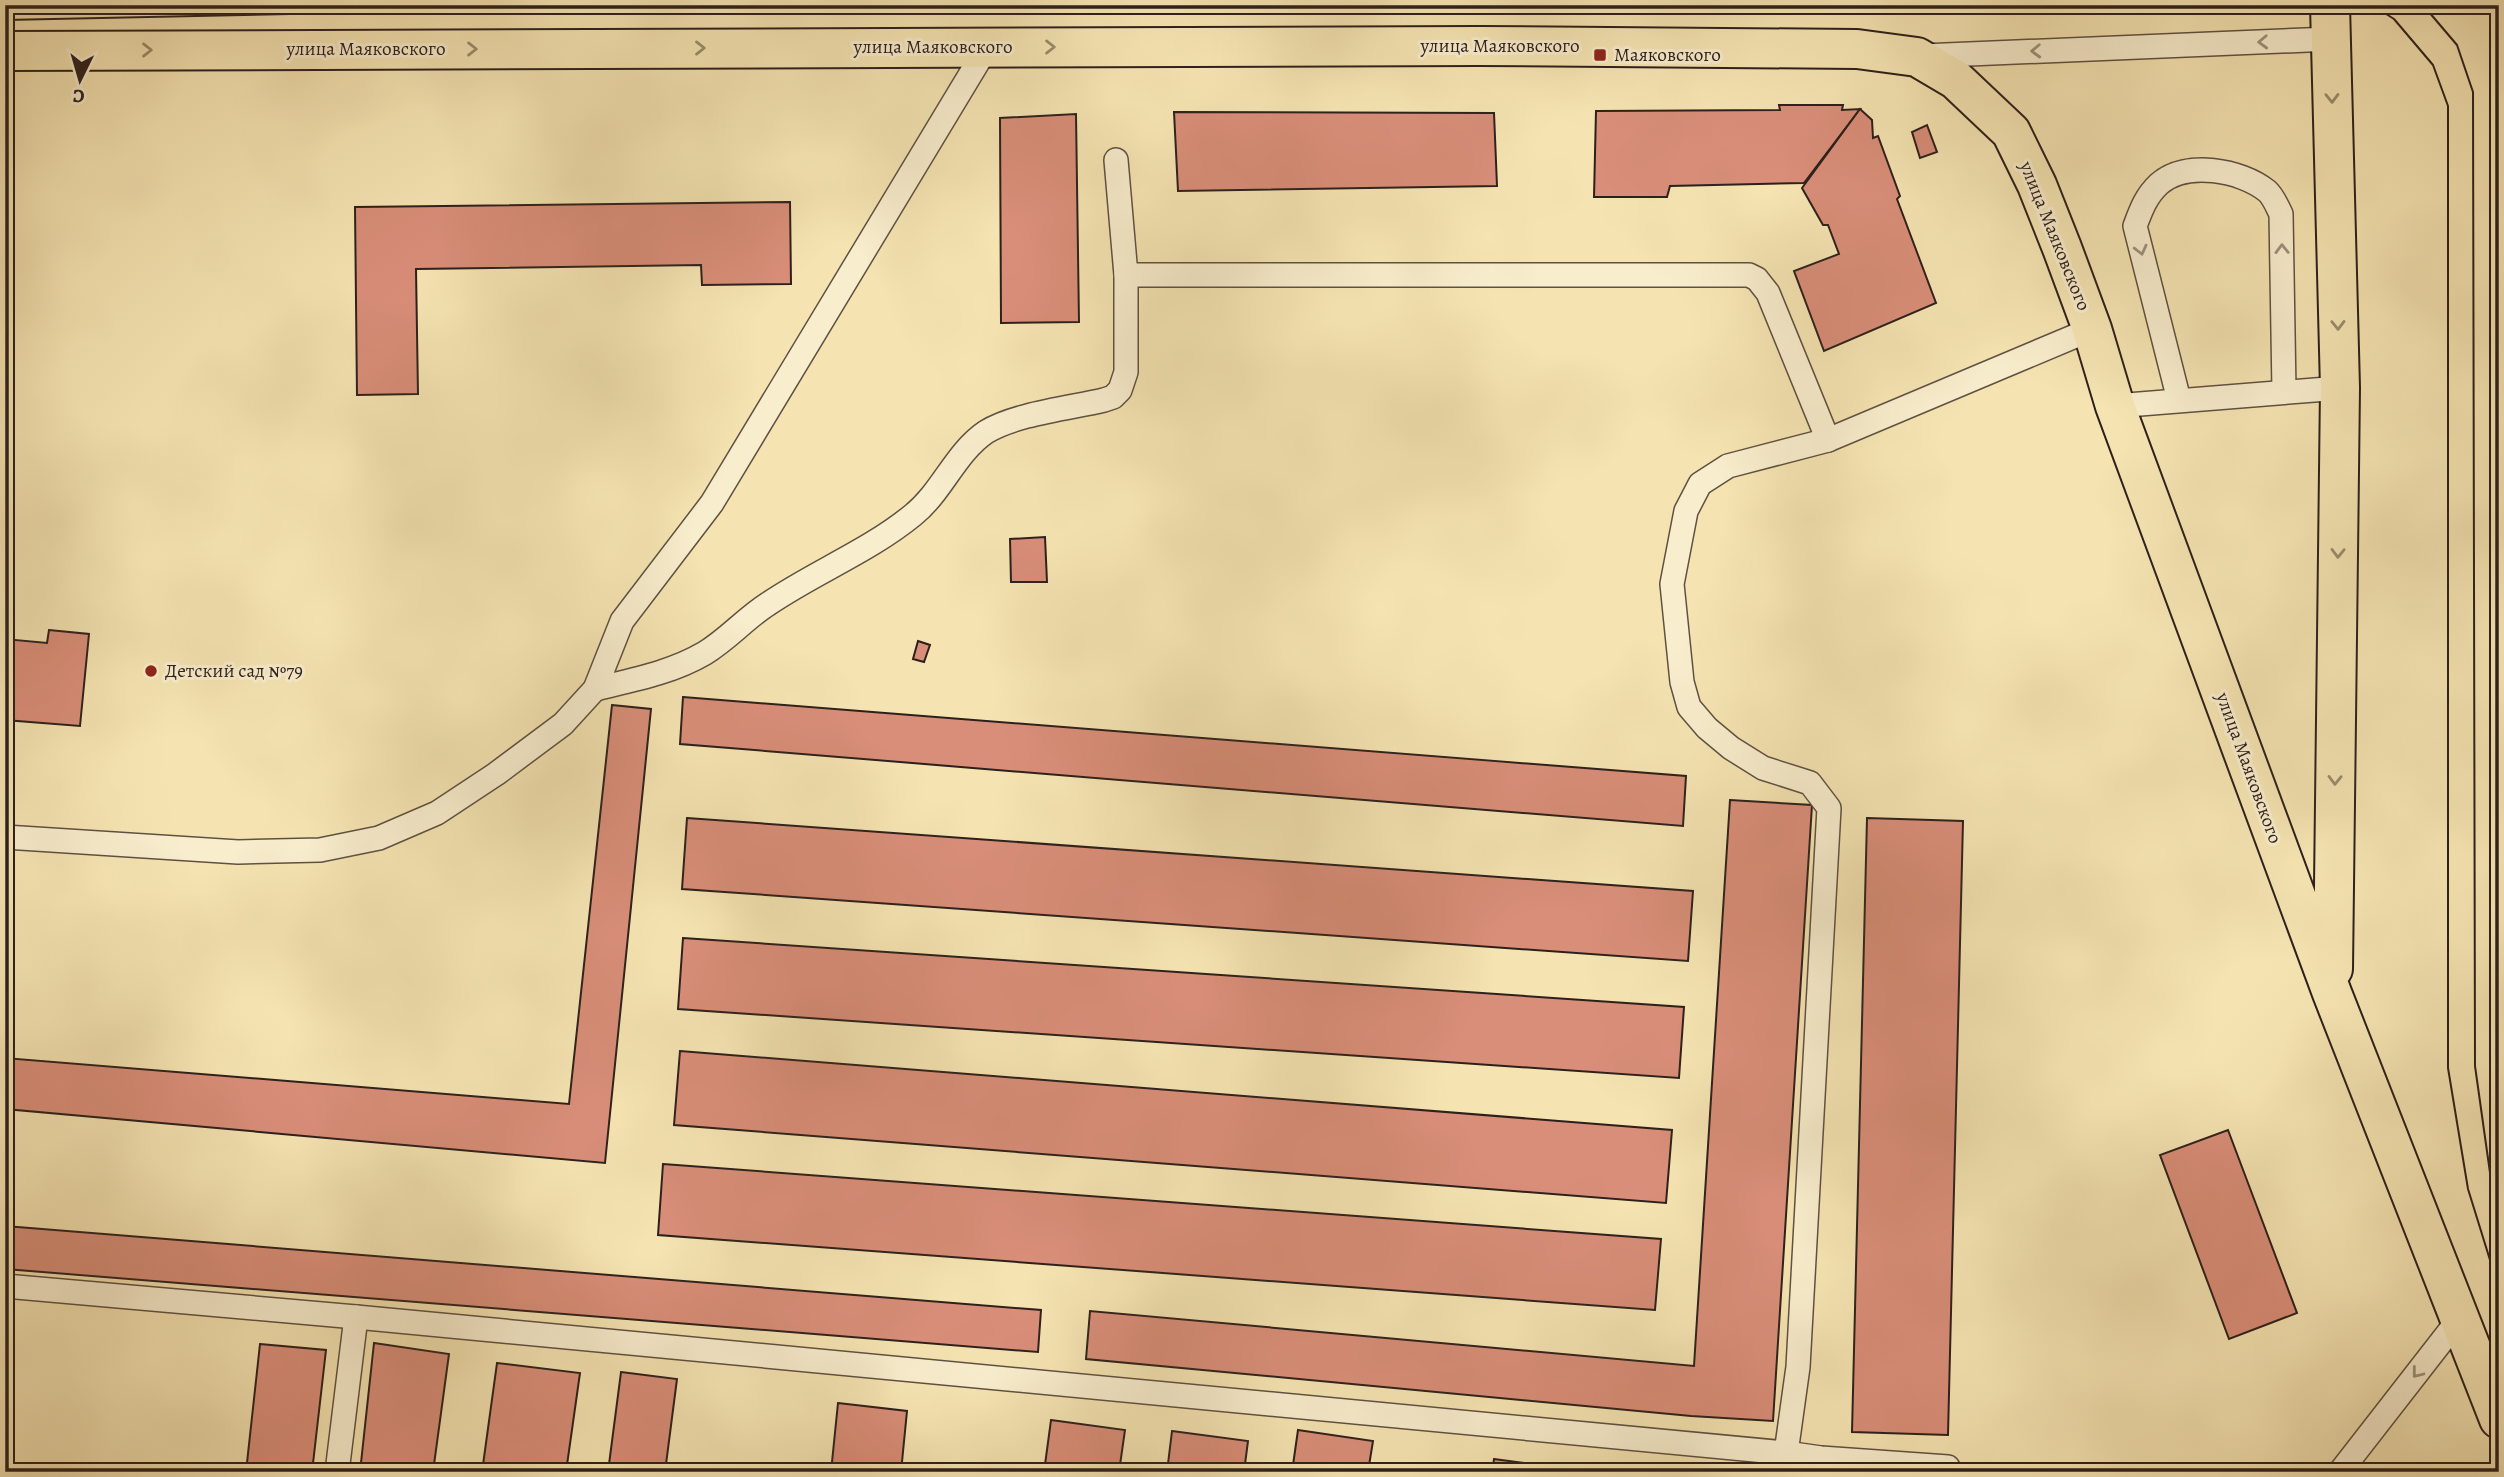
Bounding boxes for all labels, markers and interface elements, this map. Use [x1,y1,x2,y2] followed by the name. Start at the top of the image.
[1419,33,1580,59] street label: улица Маяковского
[852,34,1013,60] street label: улица Маяковского
[2257,34,2268,49] one-way arrow
[285,36,446,62] street label: улица Маяковского
[1045,39,1056,55] one-way arrow
[695,40,706,56] one-way arrow
[468,41,478,57] one-way arrow
[142,42,153,58] one-way arrow
[1614,42,1721,68] place label: Маяковского
[2030,44,2041,59] one-way arrow
[46,46,116,116] north arrow
[1592,47,1608,63] marker: Маяковского
[72,82,86,109] text: С
[2325,93,2340,104] one-way arrow
[2013,156,2097,315] street label: улица Маяковского
[2133,244,2147,256] one-way arrow
[2274,244,2289,255] one-way arrow
[2330,321,2346,331] one-way arrow
[2330,548,2346,559] one-way arrow
[165,658,303,684] place label: Детский сад №79
[143,663,159,679] marker: Детский сад №79
[2209,688,2288,847] street label: улица Маяковского
[2327,776,2343,786] one-way arrow
[2412,1365,2425,1378] one-way arrow

